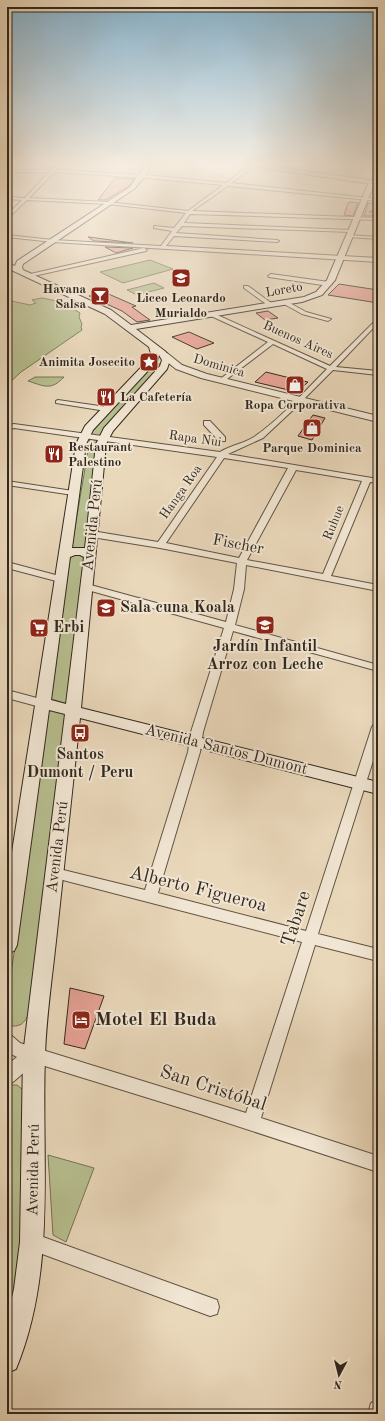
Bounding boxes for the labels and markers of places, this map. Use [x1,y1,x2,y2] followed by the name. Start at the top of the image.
[170,267,192,289] school or university icon: Liceo Leonardo Murialdo
[43,283,86,311] place label: Havana Salsa
[89,285,111,307] bar icon: Havana Salsa
[136,292,226,320] place label: Liceo Leonardo Murialdo
[138,351,160,373] place icon: Animita Josecito
[38,356,135,369] place label: Animita Josecito
[284,374,306,396] shop icon: Ropa Corporativa
[95,386,117,408] restaurant icon: La Cafetería
[120,391,192,404] place label: La Cafetería
[244,399,346,412] place label: Ropa Corporativa
[301,417,323,439] shop icon: Parque Dominica
[68,441,132,469] place label: Restaurant Palestino
[262,442,362,455] place label: Parque Dominica
[43,443,65,465] restaurant icon: Restaurant Palestino
[95,597,117,619] school or university icon: Sala cuna Koala
[120,600,235,616] place label: Sala cuna Koala
[254,614,276,636] school or university icon: Jardín Infantil Arroz con Leche
[28,617,50,639] supermarket icon: Erbi
[53,620,84,636] place label: Erbi
[206,639,324,673] place label: Jardín Infantil Arroz con Leche
[69,722,91,744] bus stop icon: Santos Dumont / Peru
[27,747,134,781] place label: Santos Dumont / Peru
[70,1009,92,1031] hotel icon: Motel El Buda
[95,1011,217,1030] place label: Motel El Buda

